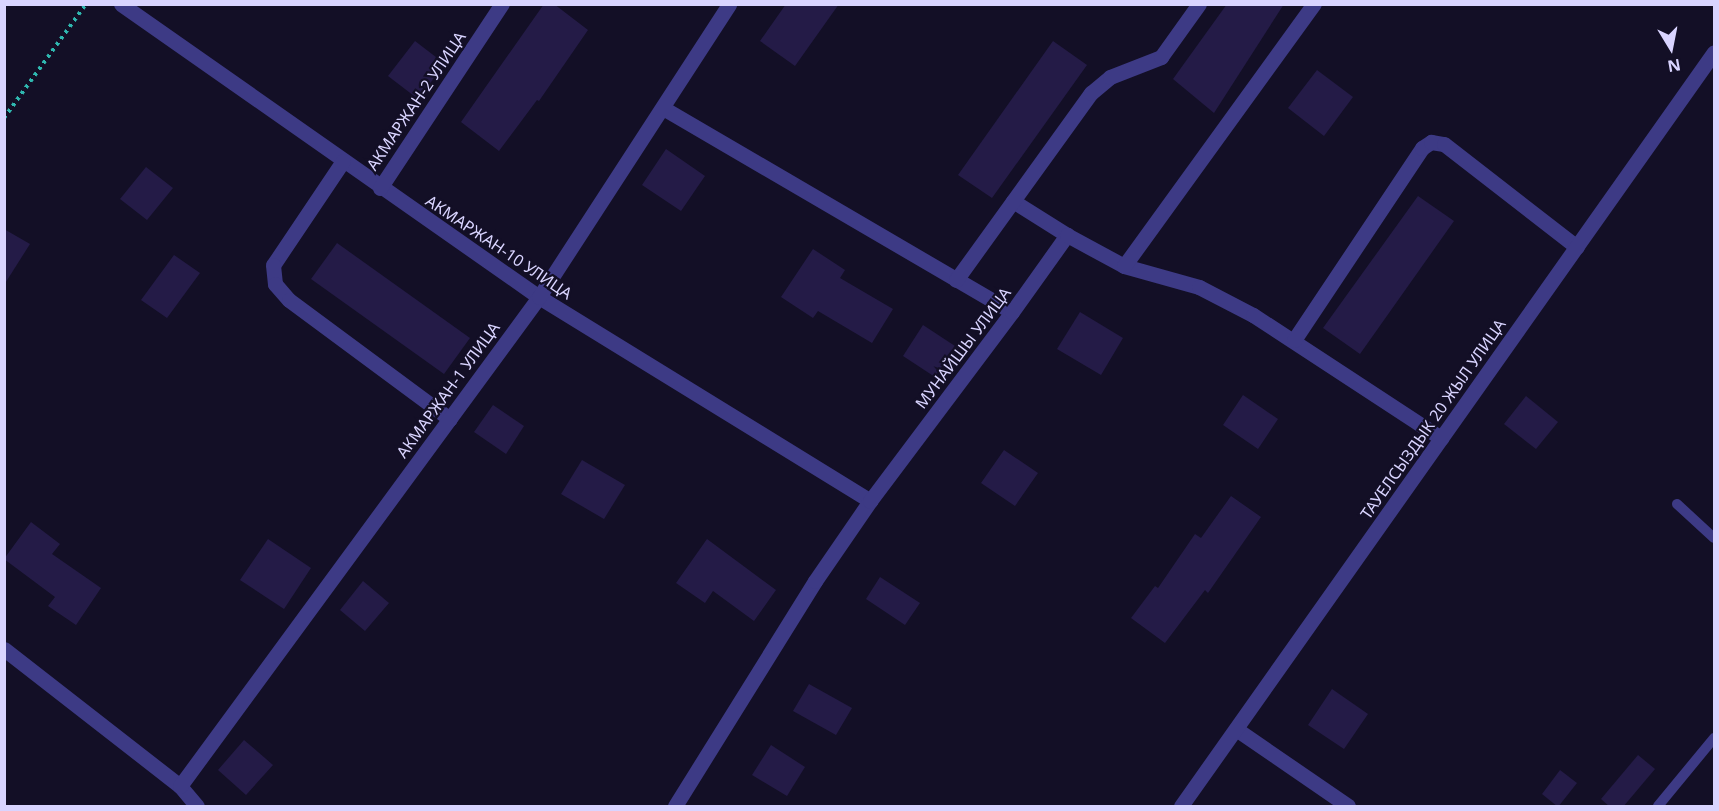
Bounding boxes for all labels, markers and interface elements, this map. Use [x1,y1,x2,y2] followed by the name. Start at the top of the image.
[1641,18,1701,78] north arrow
[362,28,470,174] street label: АКМАРЖАН-2 УЛИЦА
[1666,54,1682,78] text: N
[422,191,576,303] street label: АКМАРЖАН-10 УЛИЦА
[911,284,1015,412] street label: МУНАЙШЫ УЛИЦА
[1356,315,1510,523] street label: ТАУЕЛСЫЗДЫК 20 ЖЫЛ УЛИЦА
[392,318,504,462] street label: АКМАРЖАН-1 УЛИЦА

